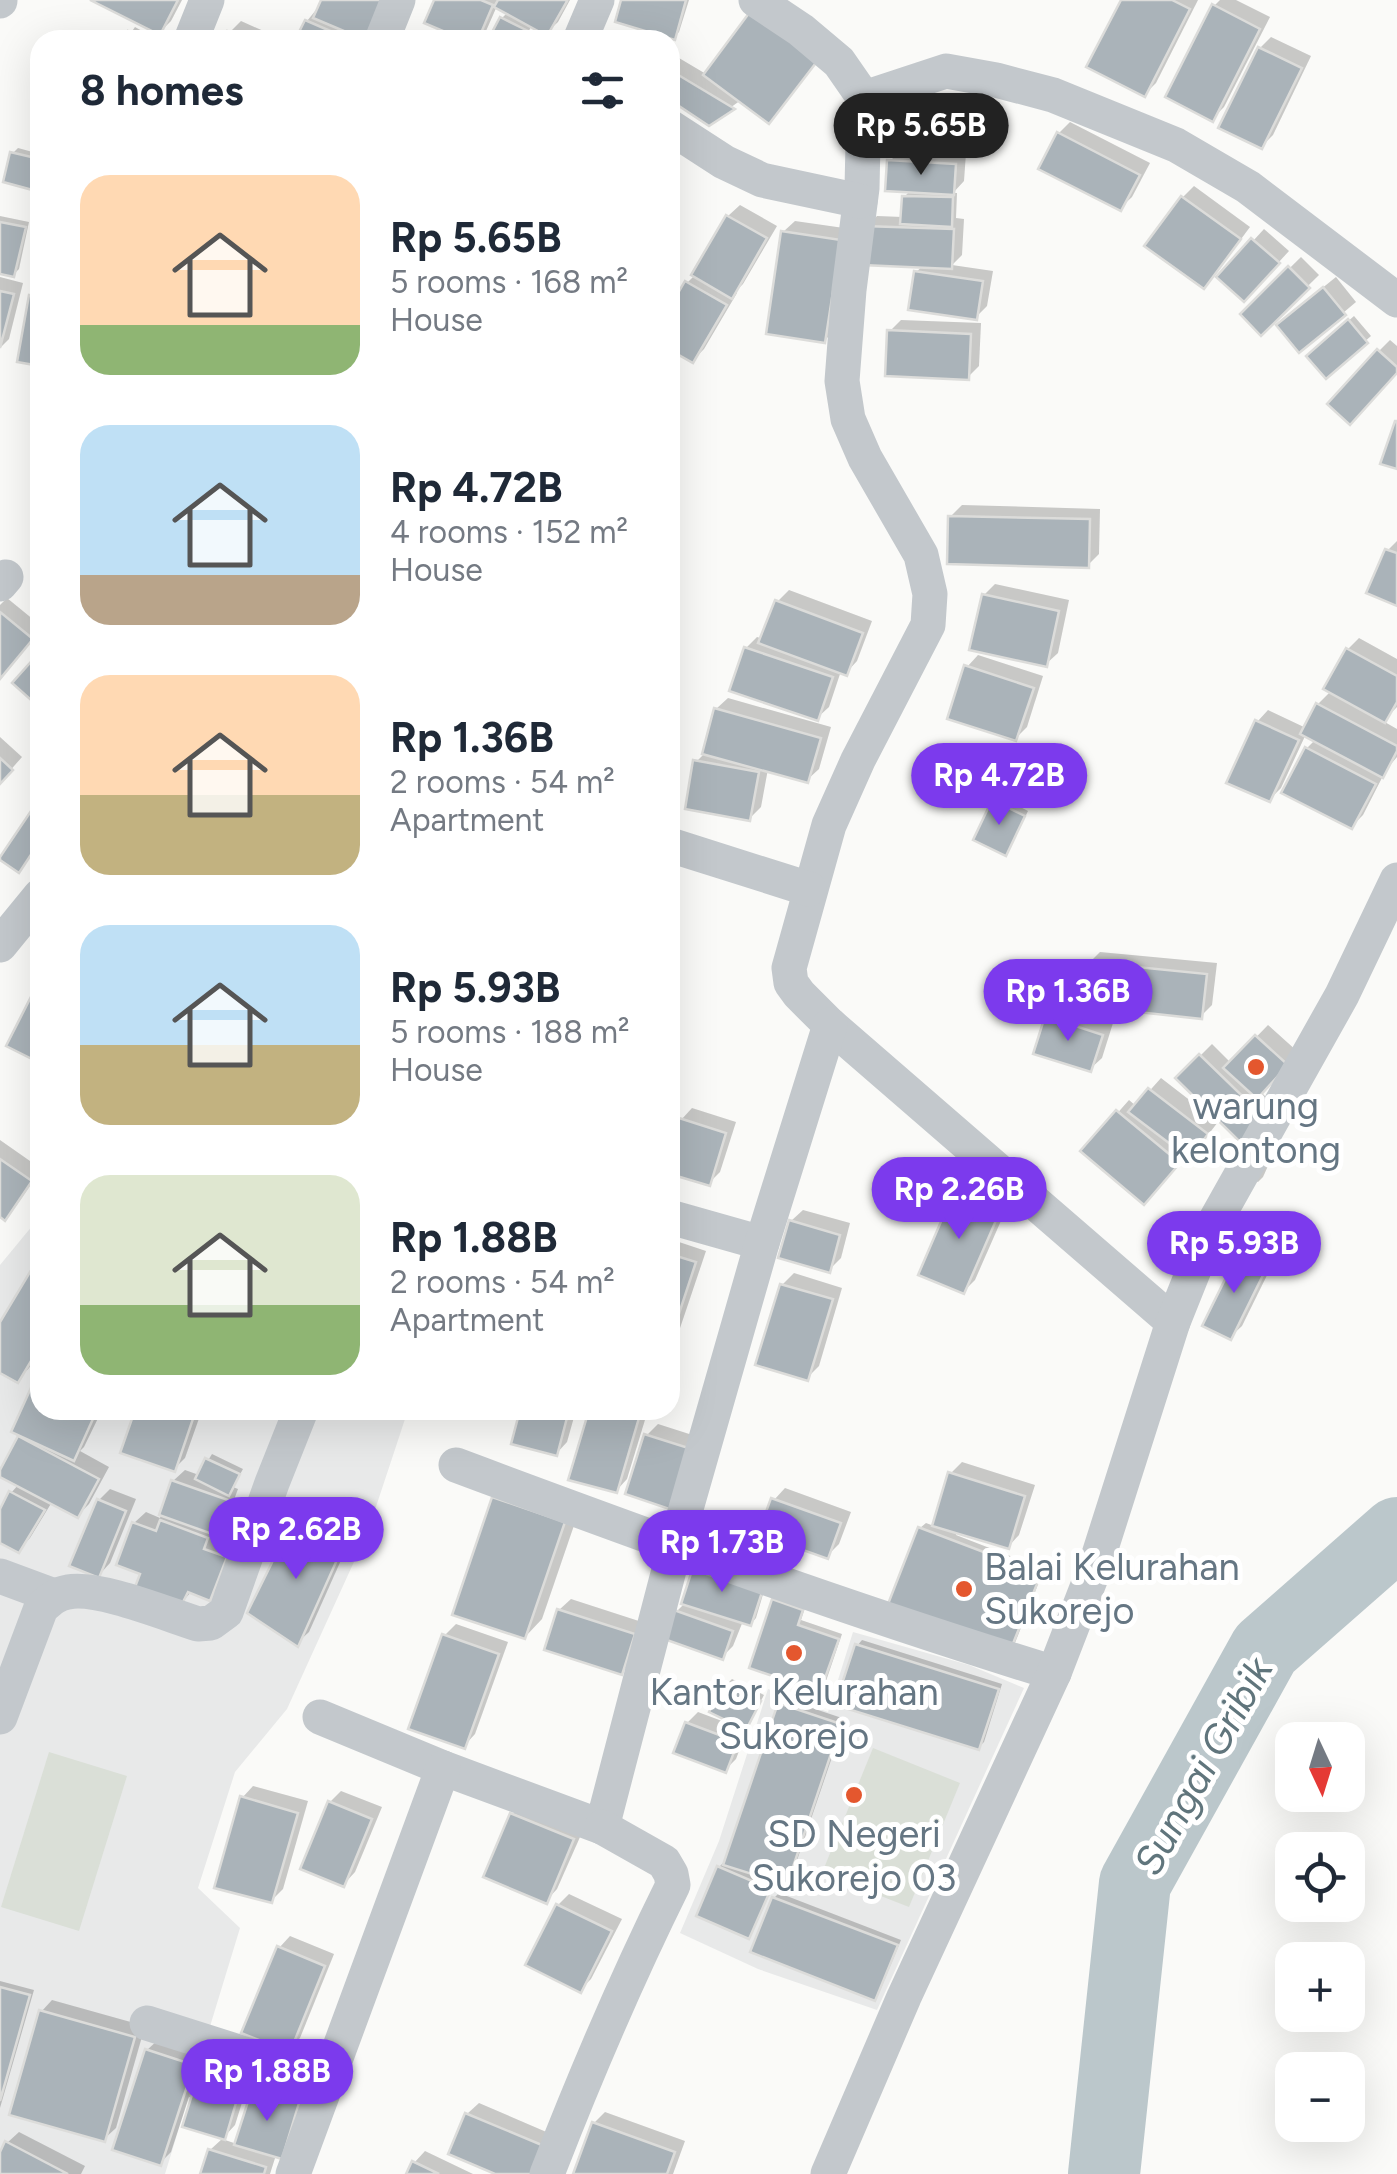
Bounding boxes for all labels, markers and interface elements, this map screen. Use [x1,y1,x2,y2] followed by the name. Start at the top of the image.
[575,63,630,118] icon: filters
[80,65,244,116] text: 8 homes
[818,93,1024,178] pin: Rp 5.65B
[856,106,986,144] text: Rp 5.65B
[390,212,562,263] text: Rp 5.65B
[160,215,280,335] icon: home
[390,263,628,301] text: 5 rooms · 168 m²
[390,301,483,339] text: House
[390,462,563,513] text: Rp 4.72B
[160,465,280,585] icon: home
[390,513,628,551] text: 4 rooms · 152 m²
[390,551,483,589] text: House
[390,712,554,763] text: Rp 1.36B
[160,715,280,835] icon: home
[896,743,1102,828] pin: Rp 4.72B
[933,756,1065,794] text: Rp 4.72B
[390,763,615,801] text: 2 rooms · 54 m²
[390,801,544,839] text: Apartment
[965,959,1171,1044] pin: Rp 1.36B
[390,962,561,1013] text: Rp 5.93B
[160,965,280,1085] icon: home
[1006,972,1130,1010] text: Rp 1.36B
[390,1013,630,1051] text: 5 rooms · 188 m²
[390,1051,483,1089] text: House
[1245,1056,1267,1078] marker: warung kelontong
[1171,1083,1341,1173] place label: warung kelontong
[856,1157,1062,1242] pin: Rp 2.26B
[894,1170,1024,1208] text: Rp 2.26B
[1131,1211,1337,1296] pin: Rp 5.93B
[390,1212,558,1263] text: Rp 1.88B
[160,1215,280,1335] icon: home
[1169,1224,1299,1262] text: Rp 5.93B
[390,1263,615,1301] text: 2 rooms · 54 m²
[390,1301,544,1339] text: Apartment
[193,1497,399,1582] pin: Rp 2.62B
[231,1510,361,1548] text: Rp 2.62B
[619,1510,825,1595] pin: Rp 1.73B
[660,1523,784,1561] text: Rp 1.73B
[984,1544,1240,1634] place label: Balai Kelurahan Sukorejo
[953,1578,975,1600] marker: Balai Kelurahan Sukorejo
[783,1642,805,1664] marker: Kantor Kelurahan Sukorejo
[1124,1648,1283,1883] water label: Sungai Gribik
[649,1669,939,1759] place label: Kantor Kelurahan Sukorejo
[1275,1722,1365,1812] north arrow
[1275,1722,1365,2142] map controls
[843,1784,865,1806] marker: SD Negeri Sukorejo 03
[752,1811,956,1901] place label: SD Negeri Sukorejo 03
[1275,1832,1365,1922] button: locate
[1275,1942,1365,2032] button: +
[164,2039,370,2124] pin: Rp 1.88B
[203,2052,331,2090] text: Rp 1.88B
[1275,2052,1365,2142] button: −

